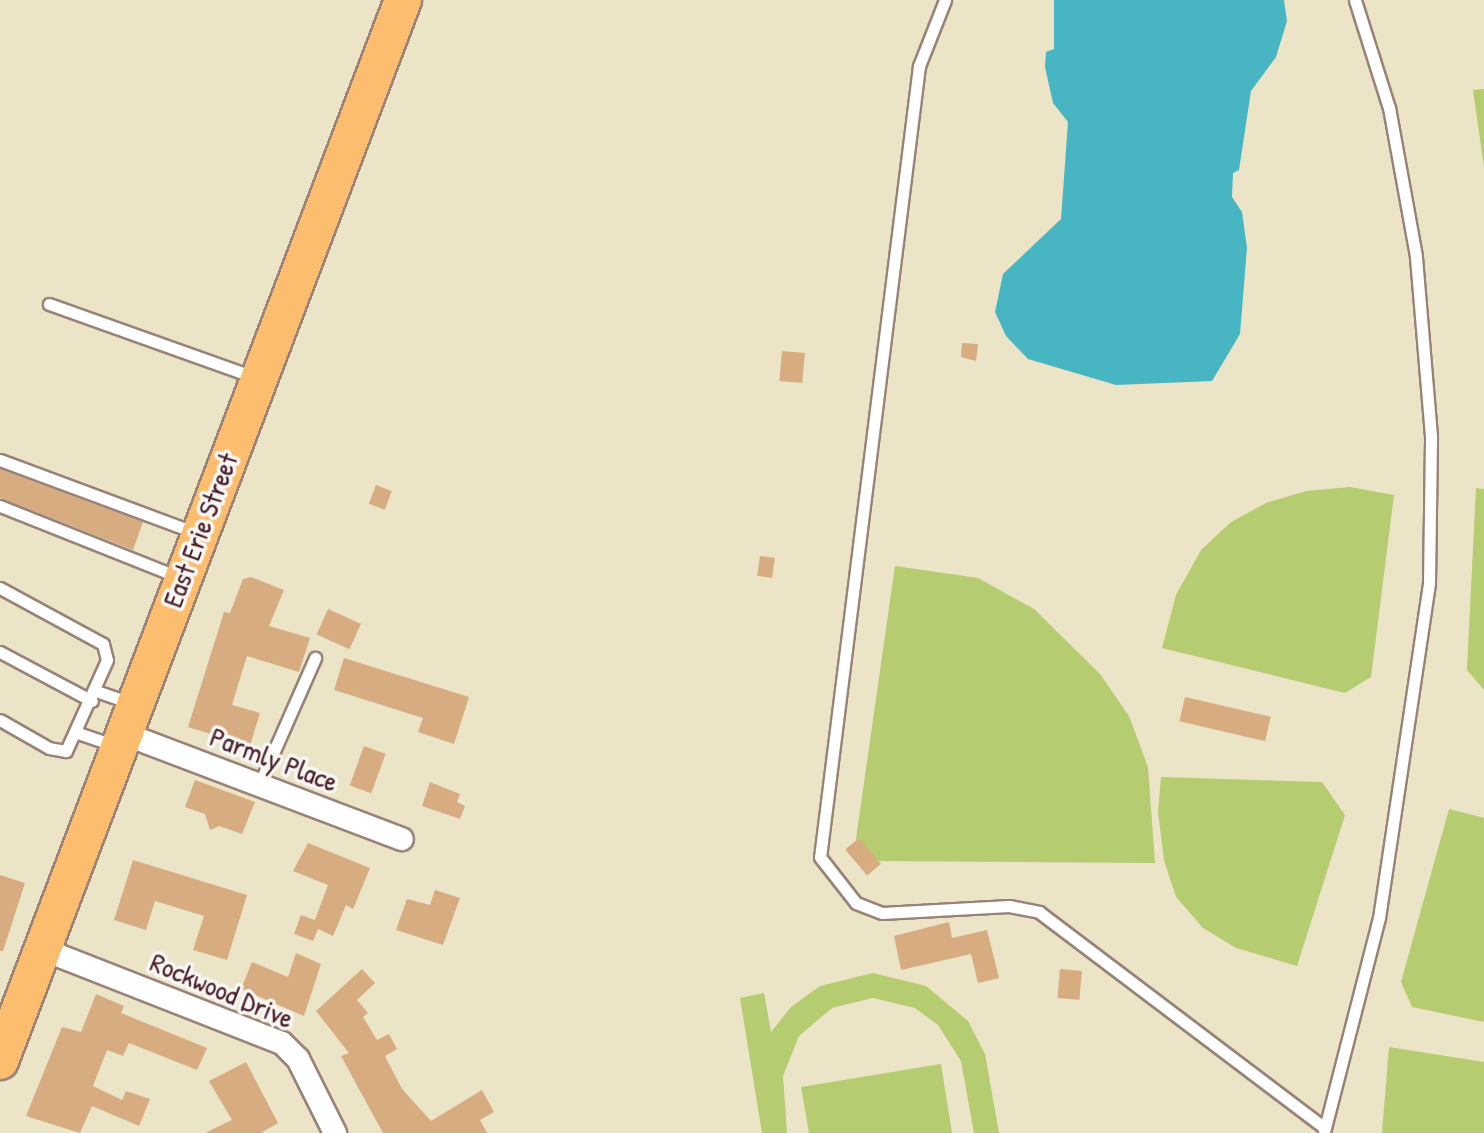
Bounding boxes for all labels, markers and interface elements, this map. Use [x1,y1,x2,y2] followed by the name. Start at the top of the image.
[155,448,245,612] street label: East Erie Street
[205,719,343,799] street label: Parmly Place
[145,945,299,1035] street label: Rockwood Drive

